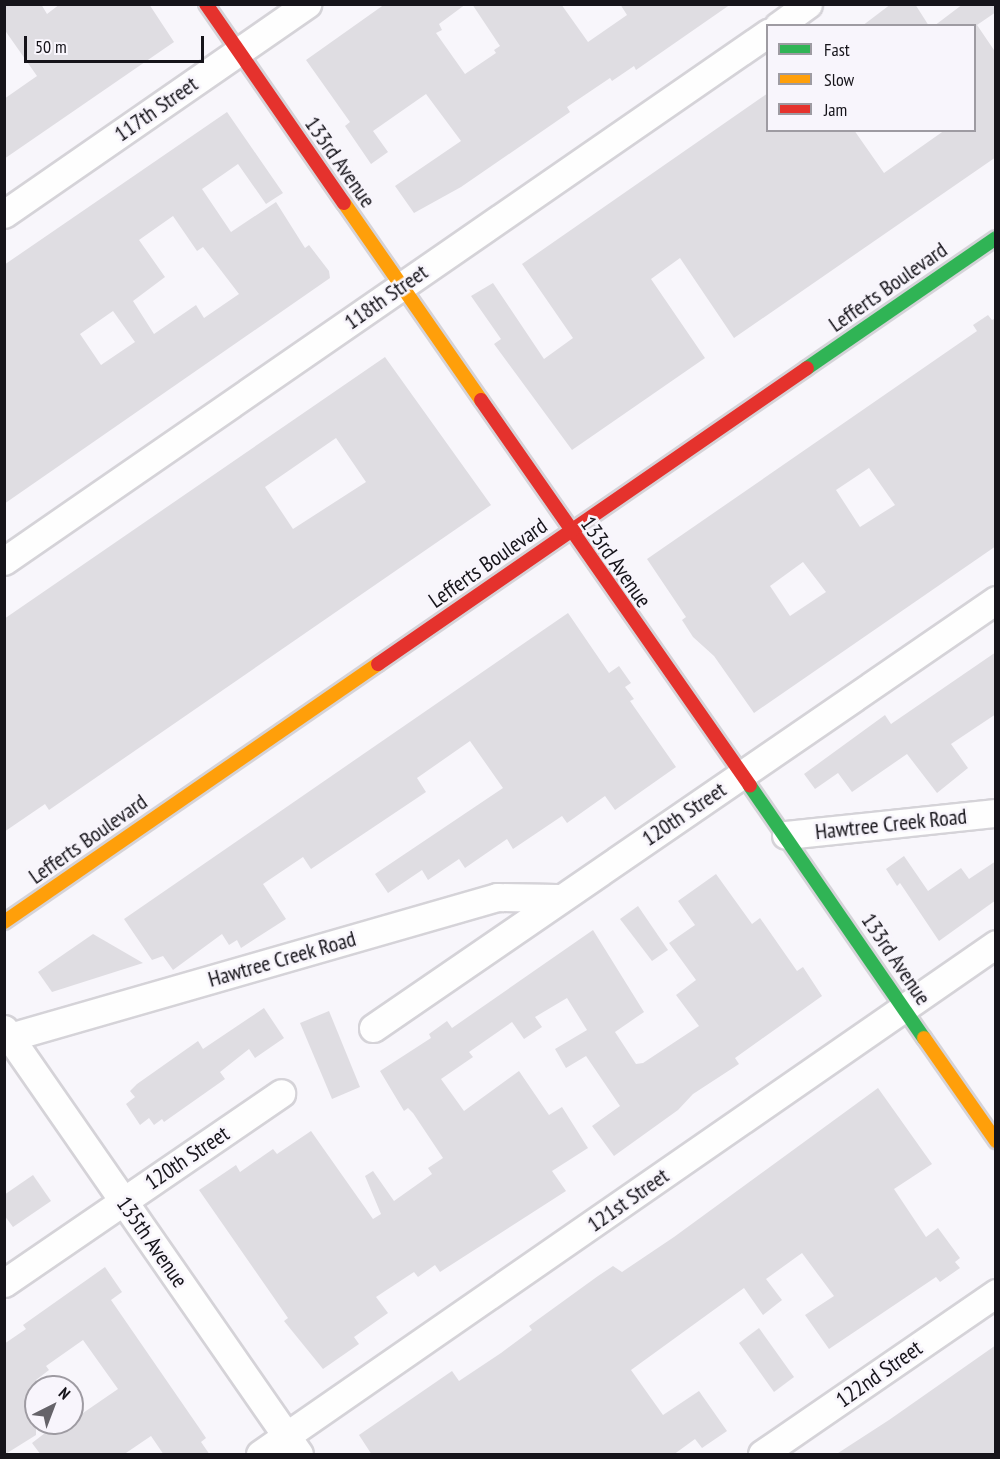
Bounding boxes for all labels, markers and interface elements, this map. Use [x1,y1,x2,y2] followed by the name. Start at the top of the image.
[27,24,207,62] scale bar
[766,24,976,132] legend
[35,35,67,58] text: 50 m
[824,38,850,61] text: Fast
[824,68,854,91] text: Slow
[109,71,203,147] street label: 117th Street
[824,98,847,121] text: Jam
[299,111,381,213] street label: 133rd Avenue
[824,237,952,337] street label: Lefferts Boulevard
[339,259,433,335] street label: 118th Street
[575,511,657,613] street label: 133rd Avenue
[424,513,552,613] street label: Lefferts Boulevard
[637,776,731,852] street label: 120th Street
[24,789,152,889] street label: Lefferts Boulevard
[814,803,968,845] street label: Hawtree Creek Road
[856,908,936,1010] street label: 133rd Avenue
[205,925,359,993] street label: Hawtree Creek Road
[140,1120,234,1196] street label: 120th Street
[582,1162,674,1238] street label: 121st Street
[111,1191,193,1293] street label: 135th Avenue
[831,1335,927,1413] street label: 122nd Street
[24,1375,84,1435] north arrow
[55,1383,75,1403] text: N

